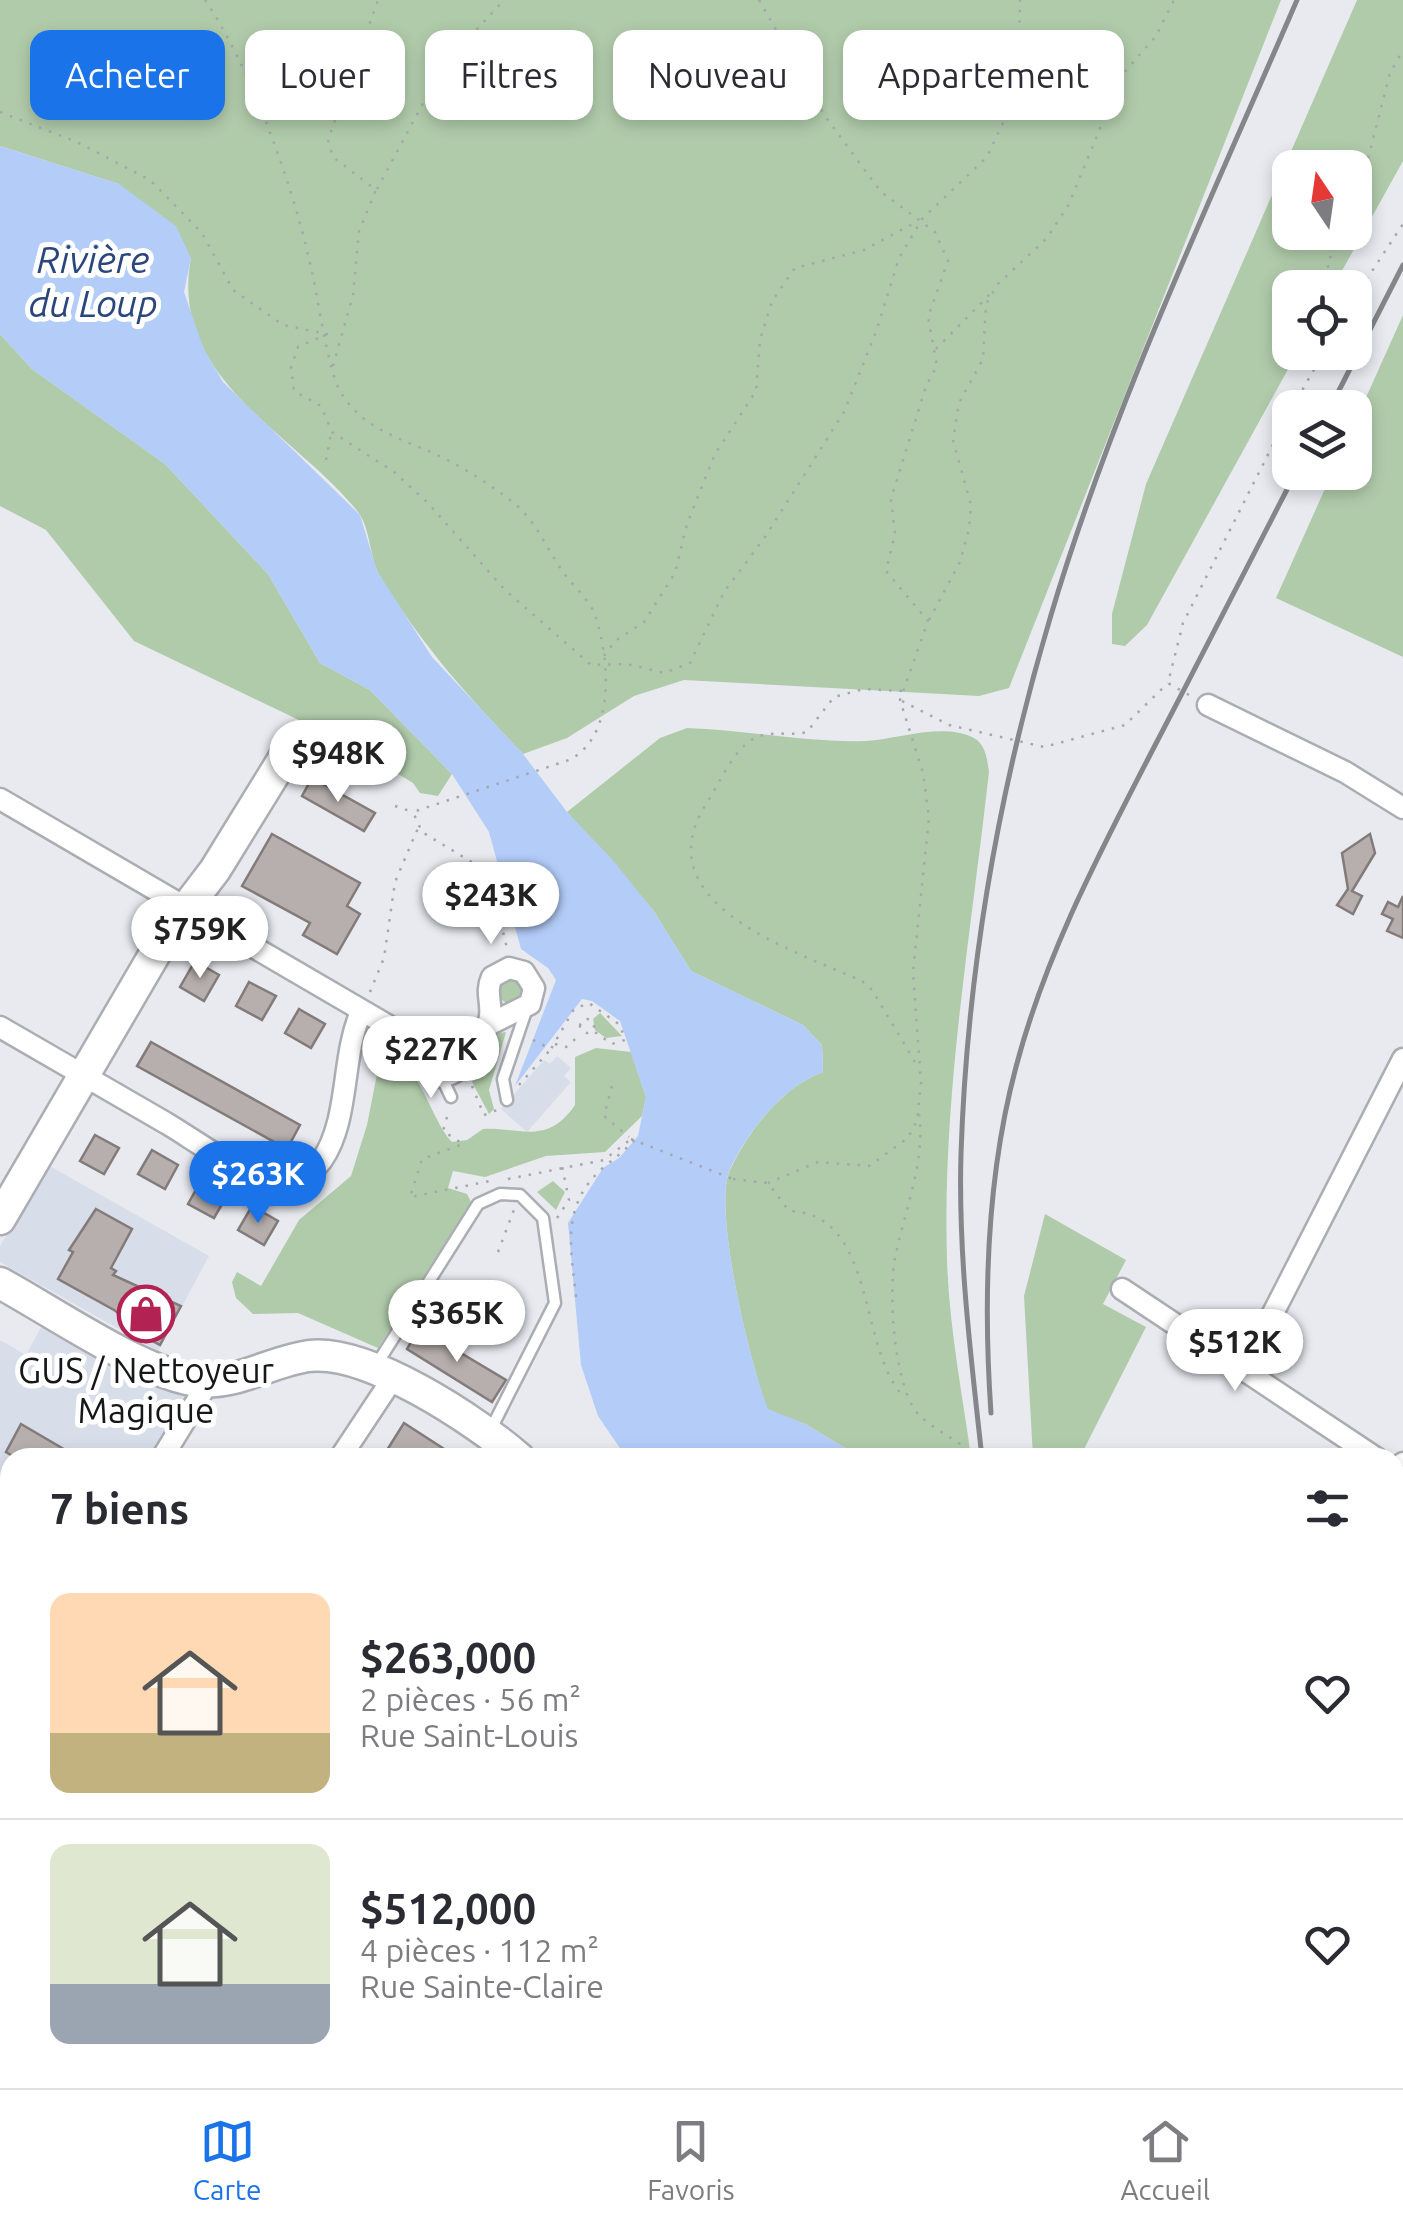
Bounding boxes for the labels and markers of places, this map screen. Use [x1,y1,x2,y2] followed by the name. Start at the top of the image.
[268,720,408,805] pin: $948K
[421,862,561,947] pin: $243K
[130,896,270,981] pin: $759K
[361,1016,501,1101] pin: $227K
[188,1141,328,1226] pin: $263K
[387,1280,527,1365] pin: $365K
[116,1284,176,1344] shop icon: GUS / Nettoyeur Magique
[1165,1309,1305,1394] pin: $512K
[18,1350,274,1430] place label: GUS / Nettoyeur Magique

